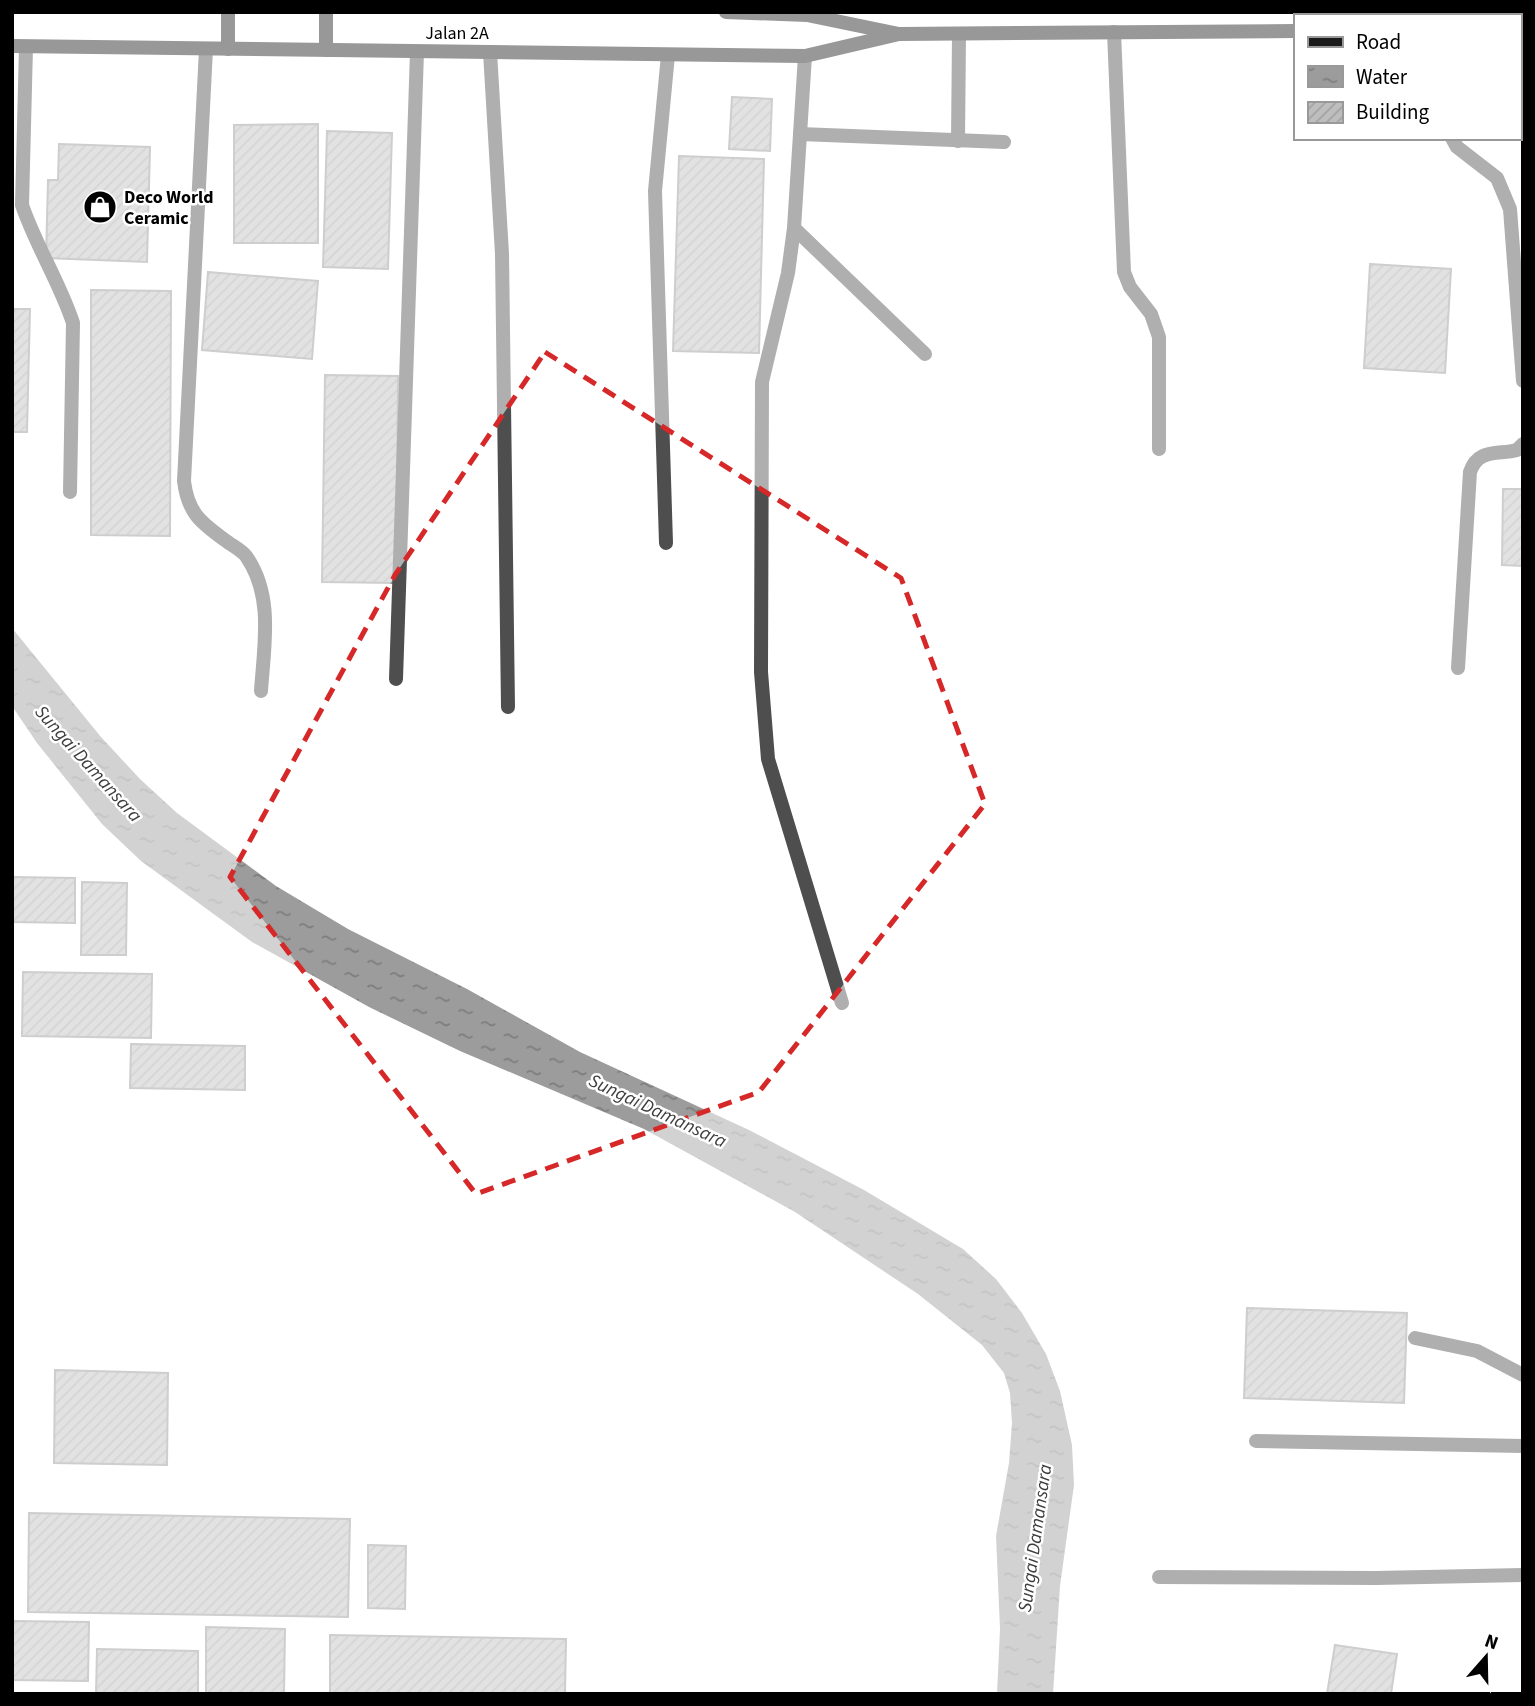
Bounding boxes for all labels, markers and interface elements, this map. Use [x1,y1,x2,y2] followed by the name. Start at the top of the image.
[1294,14,1521,140] legend
[425,21,489,46] street label: Jalan 2A
[1356,27,1401,57] text: Road
[1356,62,1408,92] text: Water
[1356,97,1430,127] text: Building
[124,185,214,231] place label: Deco World Ceramic
[81,188,119,226] shop icon: Deco World Ceramic
[28,700,148,828] water label: Sungai Damansara
[584,1068,731,1155] water label: Sungai Damansara
[1012,1462,1059,1614] water label: Sungai Damansara
[1451,1622,1521,1692] north arrow
[1481,1628,1502,1657] text: N

